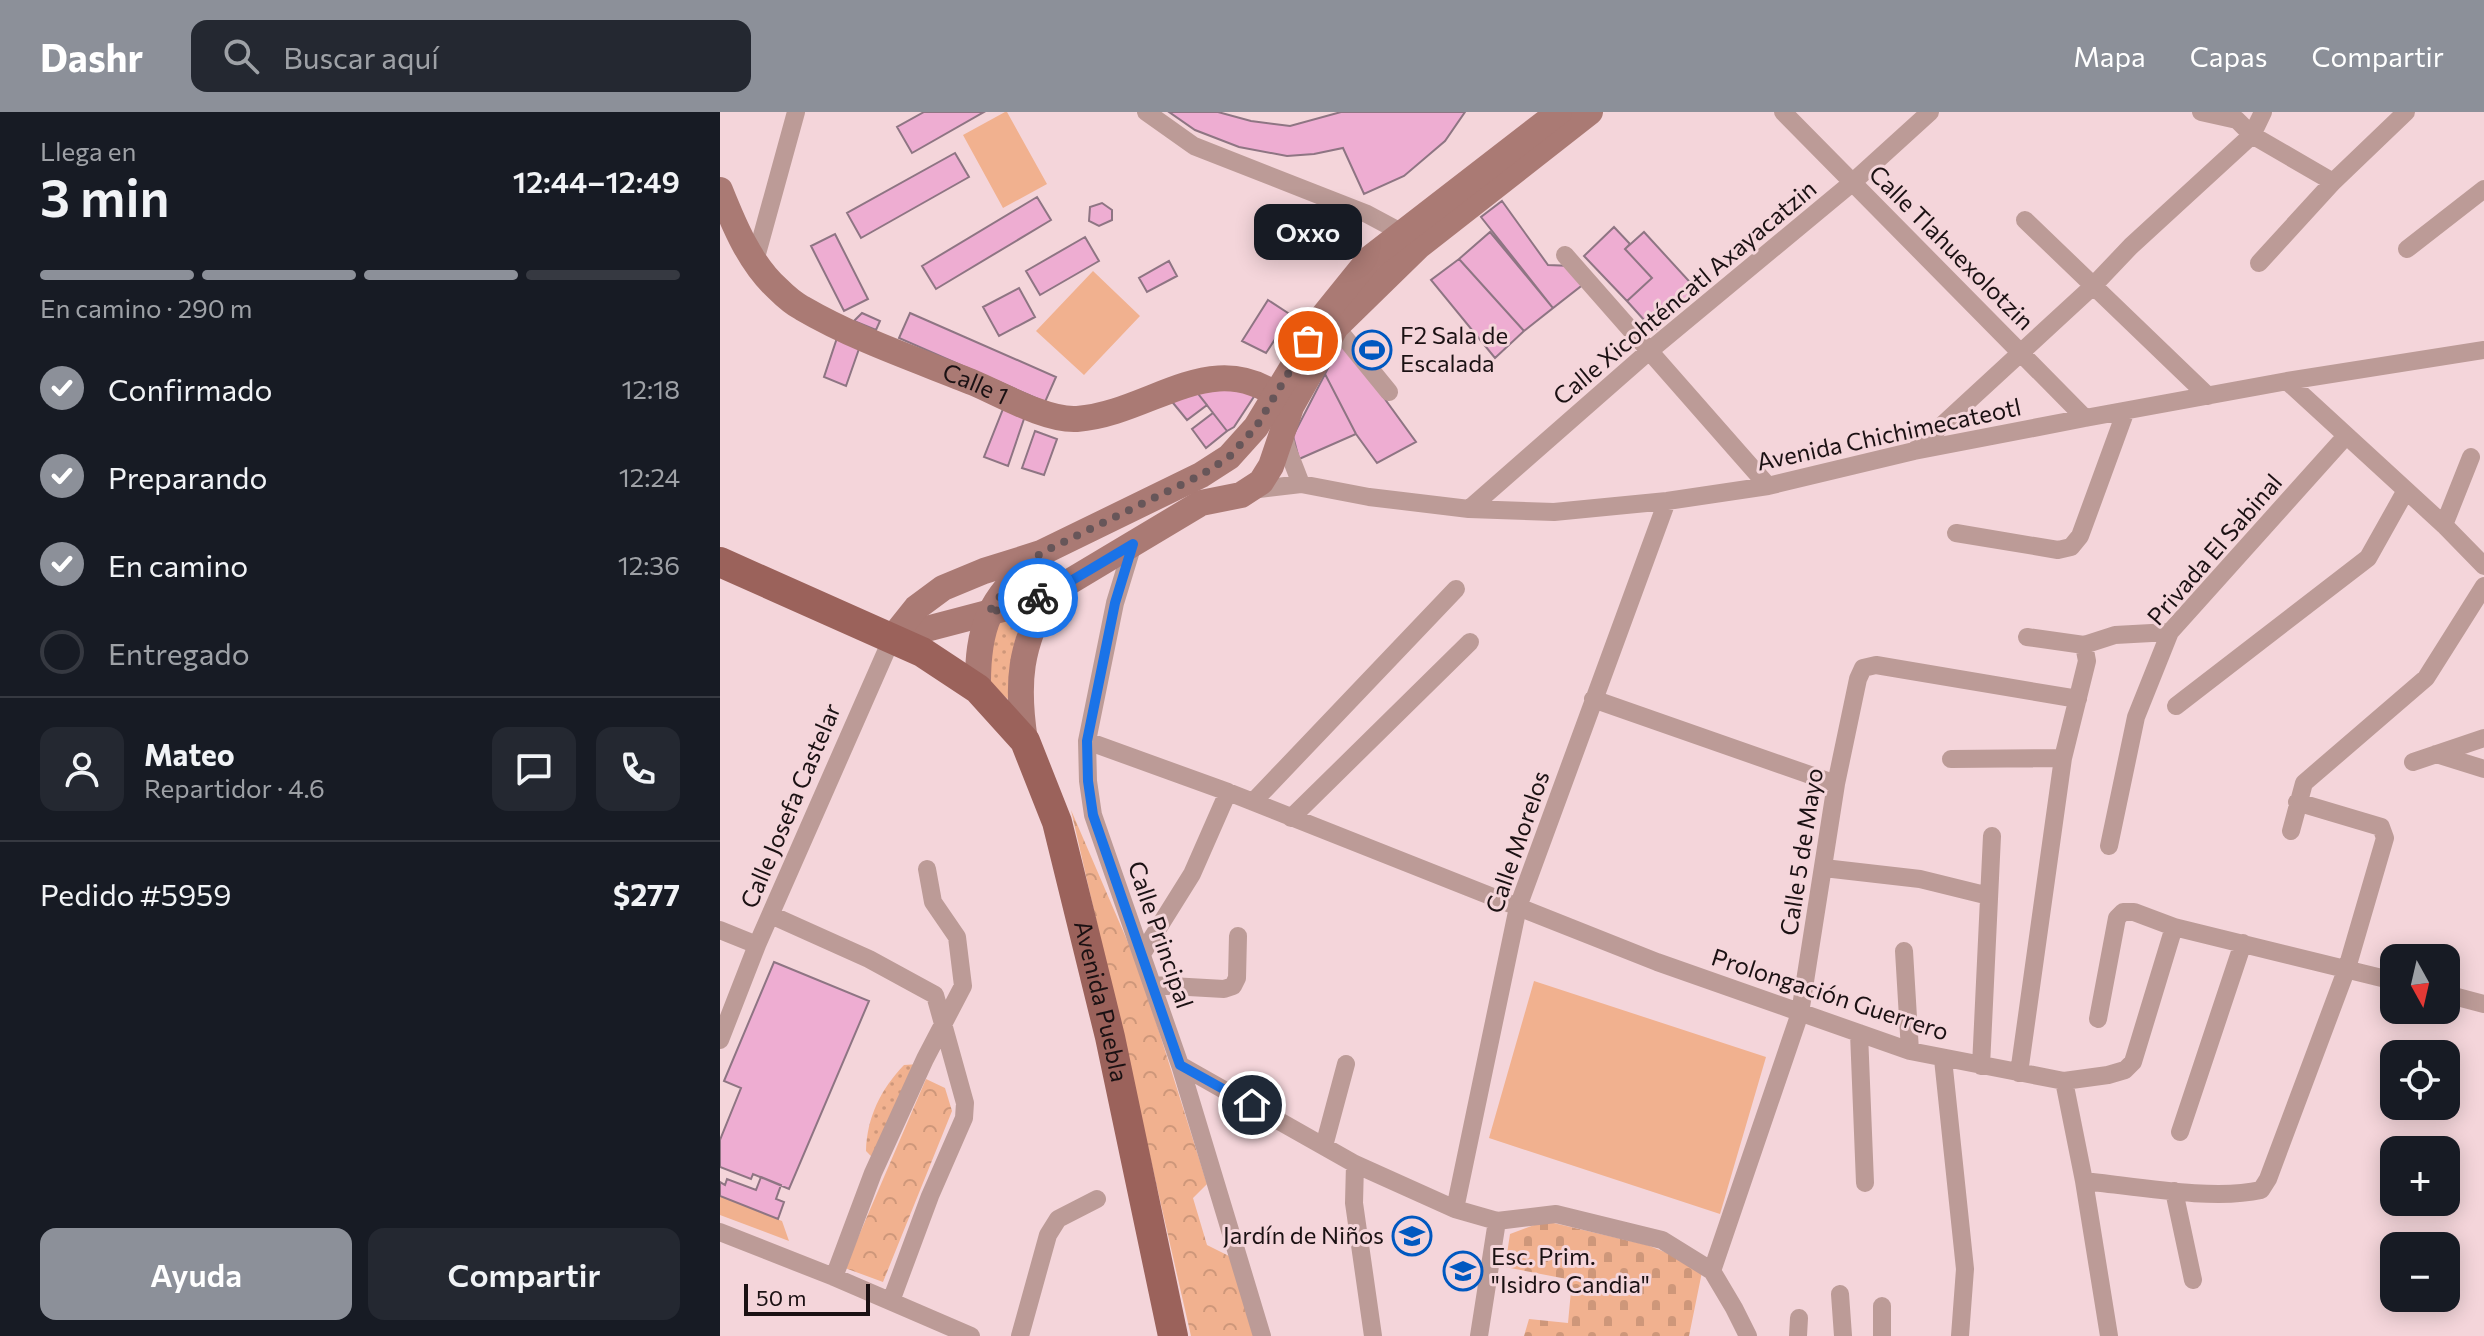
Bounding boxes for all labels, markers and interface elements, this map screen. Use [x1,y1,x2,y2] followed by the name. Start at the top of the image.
[191,20,751,92] search box
[40,33,143,80] text: Dashr
[219,34,263,78] icon: search
[283,38,439,75] text: Buscar aquí
[2073,39,2146,73] text: Mapa
[2190,39,2267,73] text: Capas
[2311,39,2444,73] text: Compartir
[40,135,136,166] text: Llega en
[1864,159,2040,335] street label: Calle Tlahuexolotzin
[513,162,680,199] text: 12:44–12:49
[40,164,169,228] text: 3 min
[1547,173,1821,410] street label: Calle Xicohténcatl Axayacatzin
[1254,205,1362,261] callout: Oxxo
[1276,216,1340,247] text: Oxxo
[40,292,252,323] text: En camino · 290 m
[1274,307,1342,375] pin
[1286,319,1330,363] icon: bag
[1400,320,1508,377] place label: F2 Sala de Escalada
[1351,329,1393,371] sports icon: F2 Sala de Escalada
[939,356,1013,410] street label: Calle 1
[40,366,84,410] icon: check
[108,370,272,407] text: Confirmado
[621,373,680,404] text: 12:18
[1754,391,2024,476] street label: Avenida Chichimecateotl
[40,454,84,498] icon: check
[108,458,267,495] text: Preparando
[619,461,680,492] text: 12:24
[2140,468,2287,631] street label: Privada El Sabinal
[40,542,84,586] icon: check
[108,546,248,583] text: En camino
[618,549,680,580] text: 12:36
[998,558,1078,638] courier
[1016,576,1060,620] icon: bike
[108,634,250,671] text: Entregado
[733,698,846,912] street label: Calle Josefa Castelar
[40,727,124,811] button: person
[492,727,576,811] button: chat
[596,727,680,811] button: phone
[144,735,235,772] text: Mateo
[1773,766,1828,938] street label: Calle 5 de Mayo
[1479,767,1554,917] street label: Calle Morelos
[144,772,325,803] text: Repartidor · 4.6
[1123,857,1200,1012] street label: Calle Principal
[40,875,232,912] text: Pedido #5959
[613,875,680,912] text: $277
[1069,917,1135,1084] street label: Avenida Puebla
[1708,942,1953,1046] street label: Prolongación Guerrero
[2380,944,2460,1024] north arrow
[2380,944,2460,1312] map controls
[2380,1040,2460,1120] button: locate
[1218,1071,1286,1139] pin
[1230,1083,1274,1127] icon: home
[2380,1136,2460,1216] button: +
[1391,1215,1433,1257] school or university icon: Jardín de Niños
[1223,1220,1384,1249] place label: Jardín de Niños
[40,1228,352,1320] button: Ayuda
[368,1228,680,1320] button: Compartir
[2380,1232,2460,1312] button: −
[1491,1241,1650,1298] place label: Esc. Prim. "Isidro Candia"
[1442,1250,1484,1292] school or university icon: Esc. Prim. "Isidro Candia"
[744,1280,870,1316] scale bar
[756,1284,806,1311] text: 50 m

